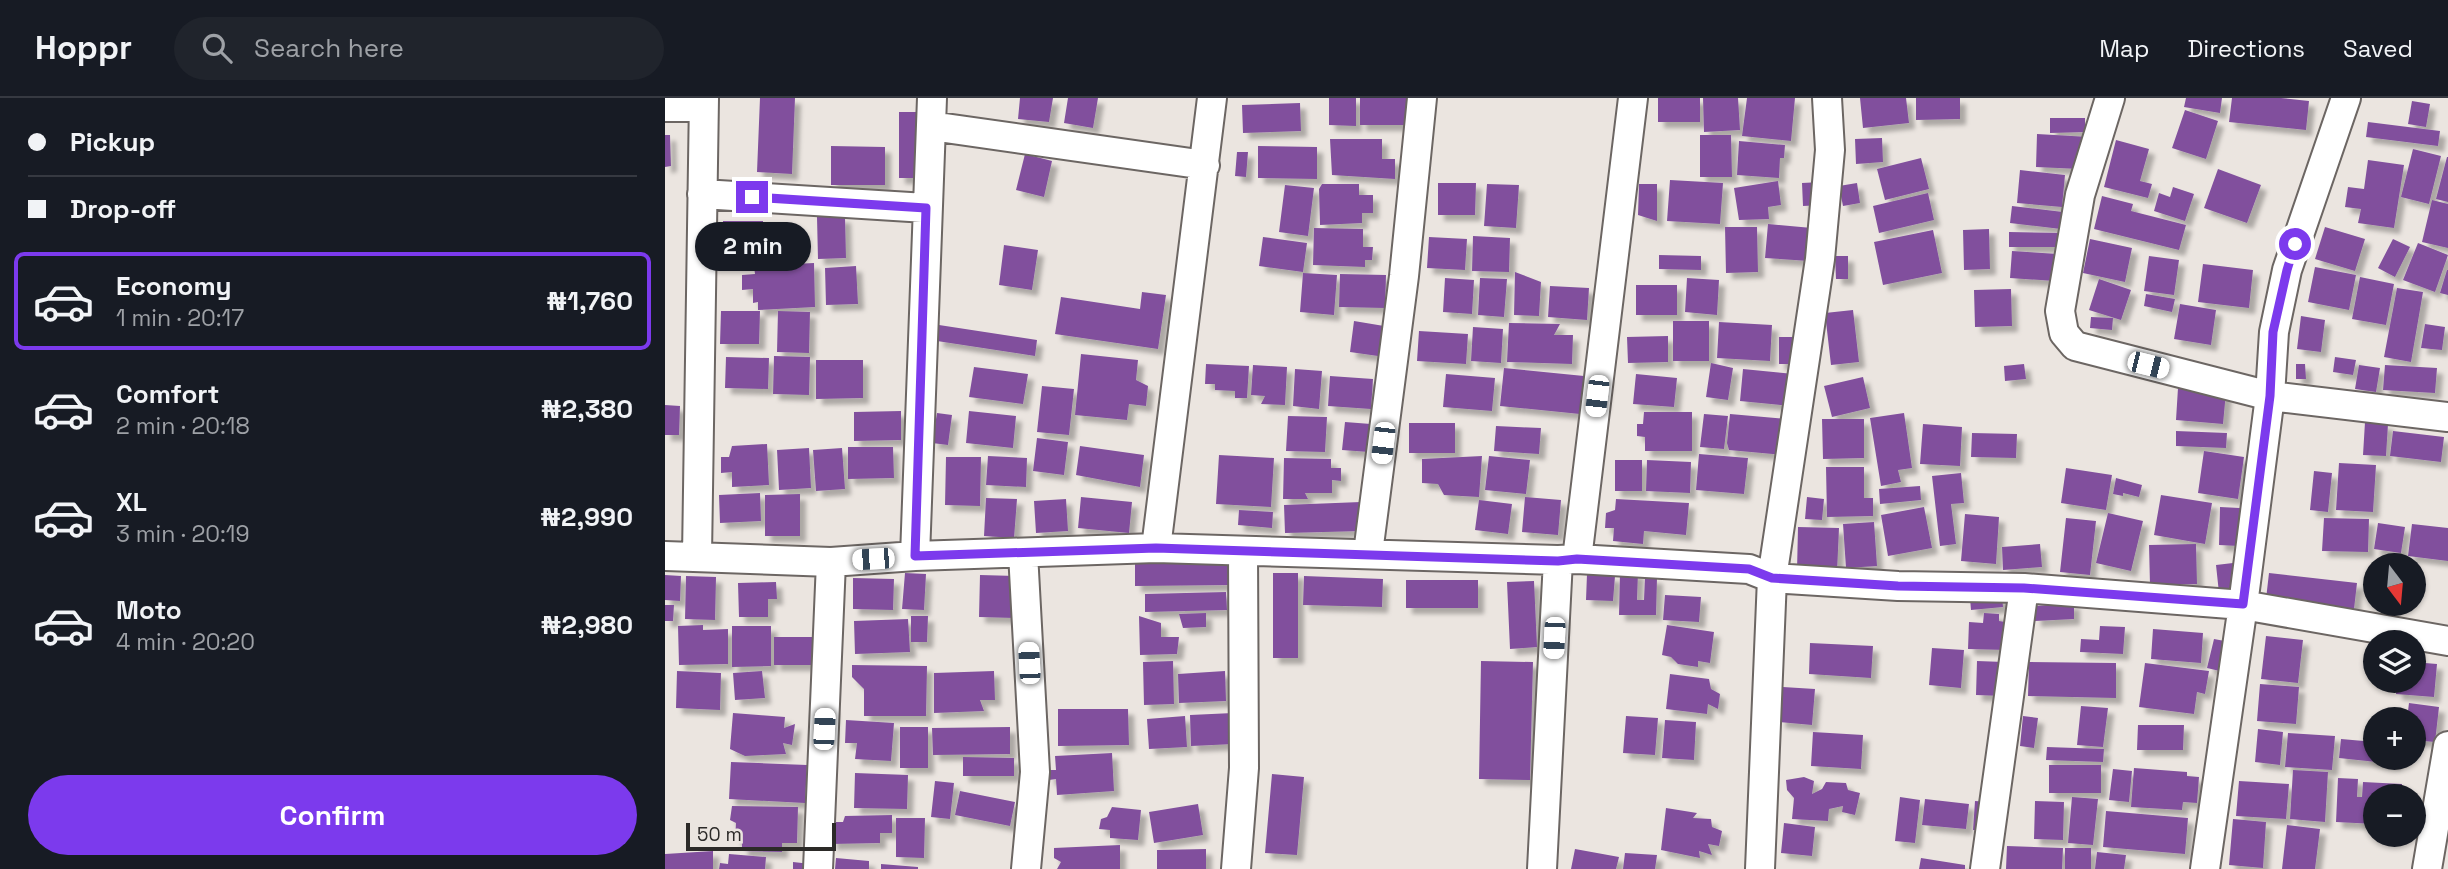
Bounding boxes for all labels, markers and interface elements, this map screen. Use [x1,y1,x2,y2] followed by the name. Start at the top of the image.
[174,17,664,80] search box
[35,27,132,69] text: Hoppr
[198,29,236,67] icon: search
[254,31,404,65] text: Search here
[2099,33,2149,64] text: Map
[2187,33,2305,64] text: Directions
[2343,33,2413,64] text: Saved
[70,125,155,159] text: Pickup
[736,181,768,213] route end
[70,192,176,226] text: Drop-off
[694,222,810,270] callout: 2 min
[2279,228,2311,260] route start
[723,231,783,261] text: 2 min
[116,269,232,303] text: Economy
[32,270,95,333] icon: car
[546,284,633,318] text: ₦1,760
[116,303,244,333] text: 1 min · 20:17
[2126,350,2171,380] car
[1585,374,1610,418] car
[116,377,219,411] text: Comfort
[32,378,95,441] icon: car
[541,392,633,426] text: ₦2,380
[116,411,250,441] text: 2 min · 20:18
[1371,421,1396,465] car
[116,485,147,519] text: XL
[32,486,95,549] icon: car
[540,500,633,534] text: ₦2,990
[116,519,250,549] text: 3 min · 20:19
[852,547,895,571] car
[2363,553,2425,616] north arrow
[2363,553,2426,847] map controls
[116,593,182,627] text: Moto
[32,594,95,657] icon: car
[540,608,633,642] text: ₦2,980
[1543,616,1566,660] car
[116,627,255,657] text: 4 min · 20:20
[2363,630,2426,693] button: layers
[1018,641,1041,685] car
[813,707,836,751] car
[2363,707,2426,770] button: +
[28,775,637,855] button: Confirm
[2363,784,2426,847] button: −
[686,820,837,852] scale bar
[697,822,742,847] text: 50 m

